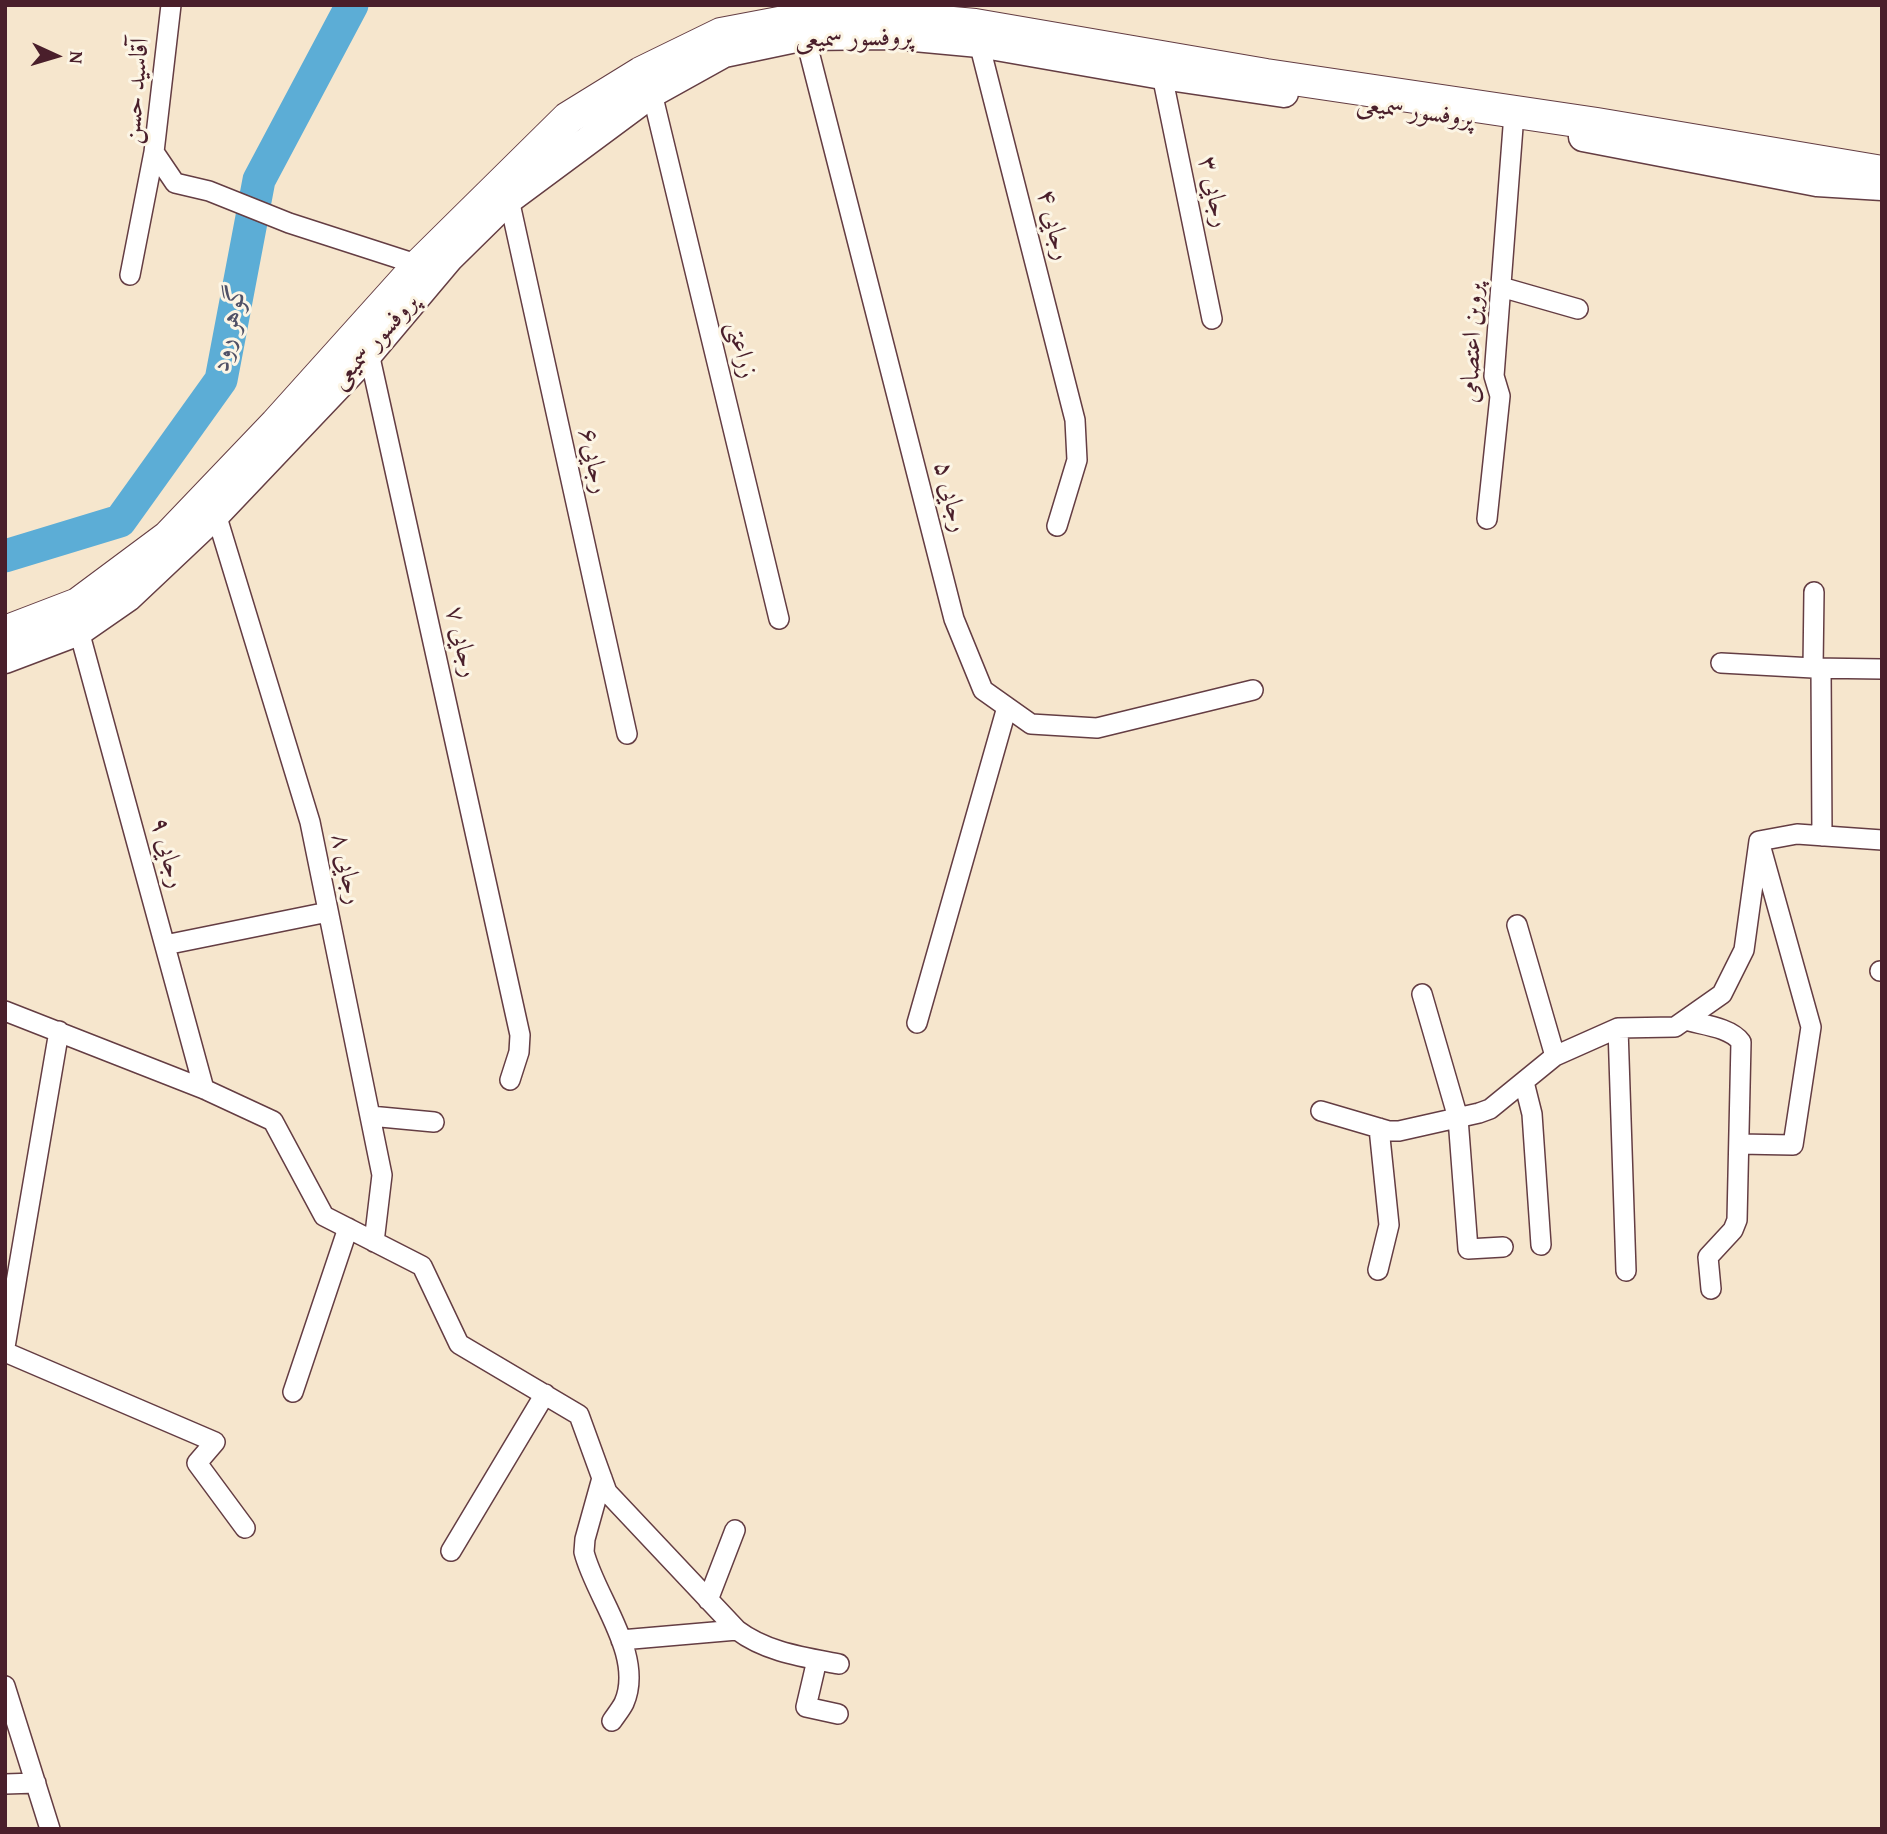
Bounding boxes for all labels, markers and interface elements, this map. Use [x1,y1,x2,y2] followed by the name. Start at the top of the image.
[21,21,91,91] north arrow
[795,22,913,56] street label: پروفسور سمیعی
[117,37,157,145] street label: آقاسید حسن
[63,50,91,65] text: N
[1355,88,1475,136] street label: پروفسور سمیعی
[1190,153,1236,231] street label: رجایی ۳
[1029,186,1077,264] street label: رجایی ۴
[204,279,256,375] water label: گوهر رود
[1455,282,1491,404] street label: پروین اعتصامی
[324,288,426,396] street label: پروفسور سمیعی
[719,318,763,382] street label: زراعتی
[571,425,615,497] street label: رجایی۶
[926,458,974,536] street label: رجایی ۵
[438,603,484,681] street label: رجایی ۷
[143,814,191,892] street label: رجایی ۹
[323,830,369,908] street label: رجایی ۸

